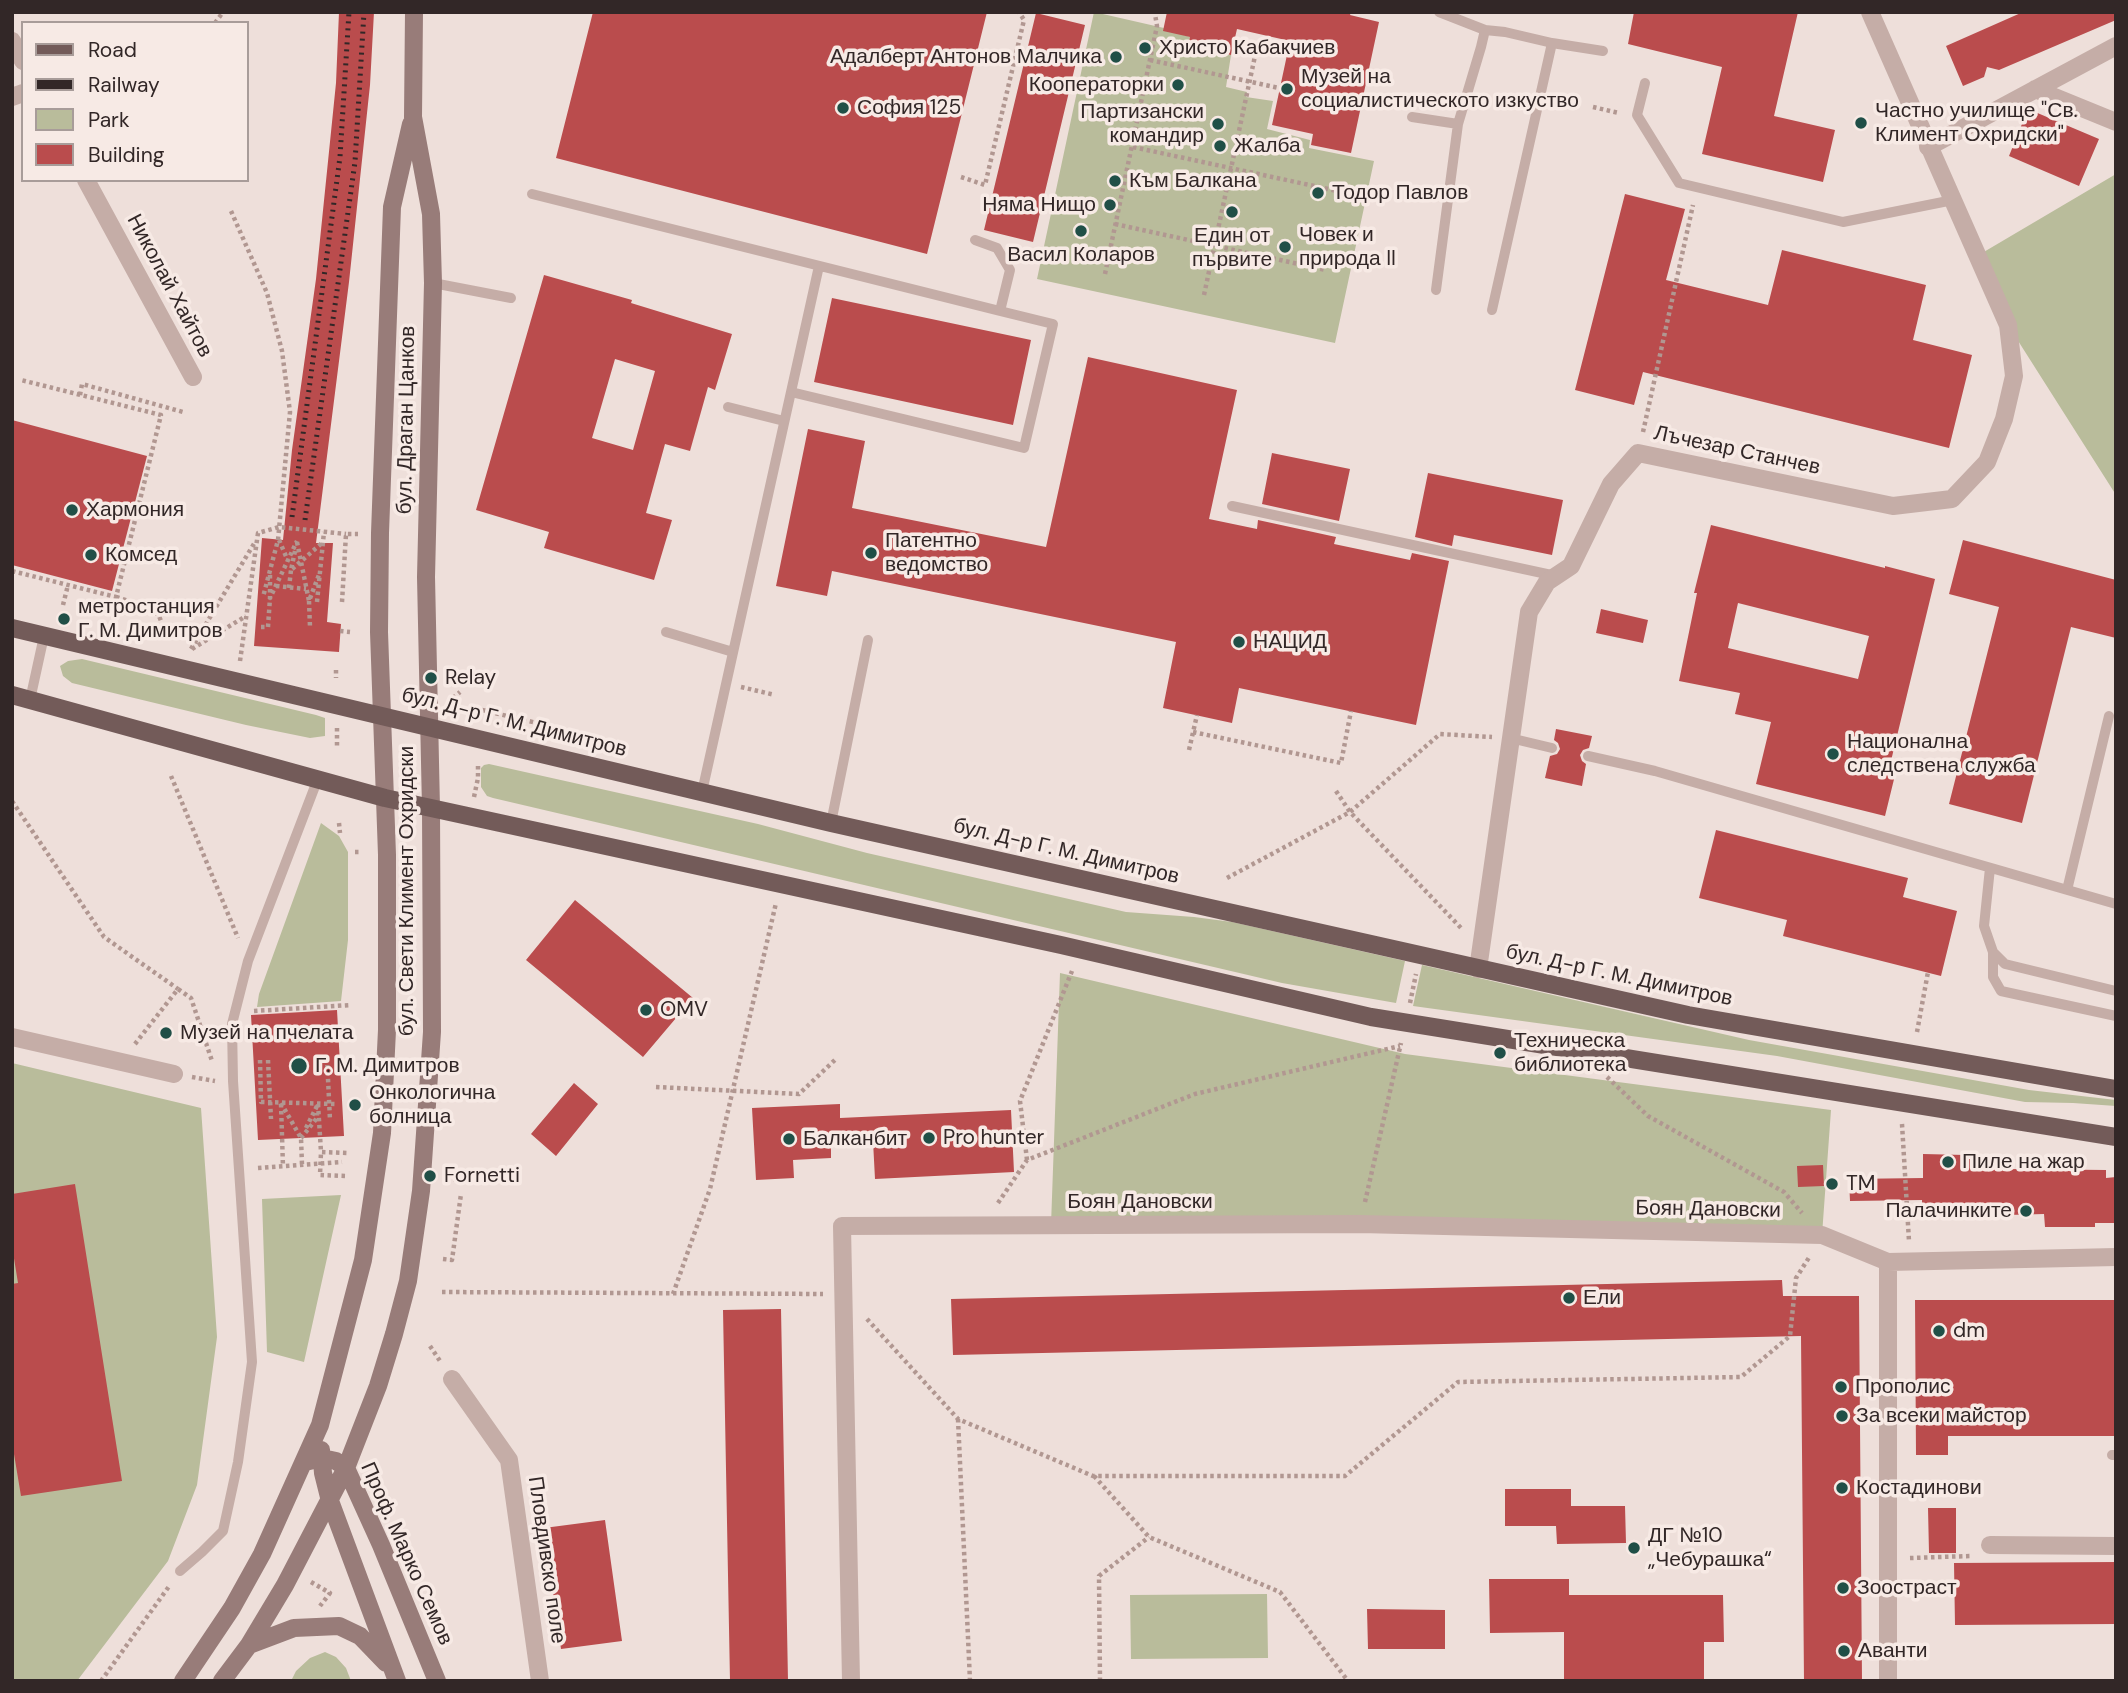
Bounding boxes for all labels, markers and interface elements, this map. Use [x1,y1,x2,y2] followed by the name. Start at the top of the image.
[21,21,248,182] legend
[1159,35,1335,61] place label: Христо Кабакчиев
[88,36,137,64] text: Road
[1137,40,1153,56] marker: Христо Кабакчиев
[830,44,1102,70] place label: Адалберт Антонов Малчика
[1108,49,1124,65] marker: Адалберт Антонов Малчика
[1301,64,1579,114] place label: Музей на социалистическото изкуство
[88,71,160,99] text: Railway
[1029,72,1164,98] place label: Кооператорки
[1170,77,1186,93] marker: Кооператорки
[1279,81,1295,97] marker: Музей на социалистическото изкуство
[857,95,961,121] place label: София 125
[1875,98,2078,148] place label: Частно училище "Св. Климент Охридски"
[1080,99,1204,149] place label: Партизански командир
[835,100,851,116] marker: София 125
[88,106,129,134] text: Park
[1853,115,1869,131] marker: Частно училище "Св. Климент Охридски"
[1210,116,1226,132] marker: Партизански командир
[1234,133,1301,159] place label: Жалба
[1212,138,1228,154] marker: Жалба
[88,141,164,169] text: Building
[1129,168,1257,194] place label: Към Балкана
[1107,173,1123,189] marker: Към Балкана
[1332,180,1468,206] place label: Тодор Павлов
[1310,185,1326,201] marker: Тодор Павлов
[982,192,1096,218] place label: Няма Нищо
[1102,197,1118,213] marker: Няма Нищо
[1224,204,1240,220] marker: Един от първите
[121,210,217,362] street label: Николай Хайтов
[1299,222,1396,272] place label: Човек и природа II
[1073,223,1089,239] marker: Васил Коларов
[1192,223,1272,273] place label: Един от първите
[1277,239,1293,255] marker: Човек и природа II
[1007,242,1155,268] place label: Васил Коларов
[393,325,421,515] street label: бул. Драган Цанков
[1652,421,1822,481] street label: Лъчезар Станчев
[86,497,184,523] place label: Хармония
[64,502,80,518] marker: Хармония
[885,528,988,578] place label: Патентно ведомство
[105,542,177,568] place label: Комсед
[863,545,879,561] marker: Патентно ведомство
[83,547,99,563] marker: Комсед
[78,594,223,644] place label: метростанция Г. М. Димитров
[56,611,72,627] marker: метростанция Г. М. Димитров
[1253,629,1327,655] place label: НАЦИД
[1231,634,1247,650] marker: НАЦИД
[445,665,496,691] place label: Relay
[423,670,439,686] marker: Relay
[399,683,629,763] street label: бул. Д-р Г. М. Димитров
[1847,729,2036,779] place label: Национална следствена служба
[394,746,420,1036] street label: бул. Свети Климент Охридски
[1825,746,1841,762] marker: Национална следствена служба
[951,814,1181,890] street label: бул. Д-р Г. М. Димитров
[1503,940,1735,1012] street label: бул. Д-р Г. М. Димитров
[660,997,708,1023] place label: OMV
[638,1002,654,1018] marker: OMV
[180,1020,353,1046] place label: Музей на пчелата
[158,1025,174,1041] marker: Музей на пчелата
[1514,1028,1626,1078] place label: Техническа библиотека
[1492,1045,1508,1061] marker: Техническа библиотека
[315,1053,460,1079] place label: Г. М. Димитров
[289,1056,309,1076] marker: Г. М. Димитров
[369,1080,495,1130] place label: Онкологична болница
[347,1097,363,1113] marker: Онкологична болница
[943,1125,1044,1151] place label: Pro hunter
[803,1126,907,1152] place label: Балканбит
[921,1130,937,1146] marker: Pro hunter
[781,1131,797,1147] marker: Балканбит
[1962,1149,2085,1175] place label: Пиле на жар
[1940,1154,1956,1170] marker: Пиле на жар
[444,1163,520,1189] place label: Fornetti
[422,1168,438,1184] marker: Fornetti
[1846,1171,1875,1197] place label: TM
[1824,1176,1840,1192] marker: TM
[1067,1189,1213,1215] street label: Боян Дановски
[1635,1196,1781,1224] street label: Боян Дановски
[1886,1198,2012,1224] place label: Палачинките
[2018,1203,2034,1219] marker: Палачинките
[1583,1285,1621,1311] place label: Ели
[1561,1290,1577,1306] marker: Ели
[1953,1318,1985,1344] place label: dm
[1931,1323,1947,1339] marker: dm
[1855,1374,1951,1400] place label: Прополис
[1833,1379,1849,1395] marker: Прополис
[1856,1403,2027,1429] place label: За всеки майстор
[1834,1408,1850,1424] marker: За всеки майстор
[354,1459,458,1649] street label: Проф. Марко Семов
[522,1475,570,1645] street label: Пловдивско поле
[1856,1475,1982,1501] place label: Костадинови
[1834,1480,1850,1496] marker: Костадинови
[1648,1523,1772,1573] place label: ДГ №10 „Чебурашка“
[1626,1540,1642,1556] marker: ДГ №10 „Чебурашка“
[1857,1575,1957,1601] place label: Зоостраст
[1835,1580,1851,1596] marker: Зоостраст
[1858,1638,1928,1664] place label: Аванти
[1836,1643,1852,1659] marker: Аванти

